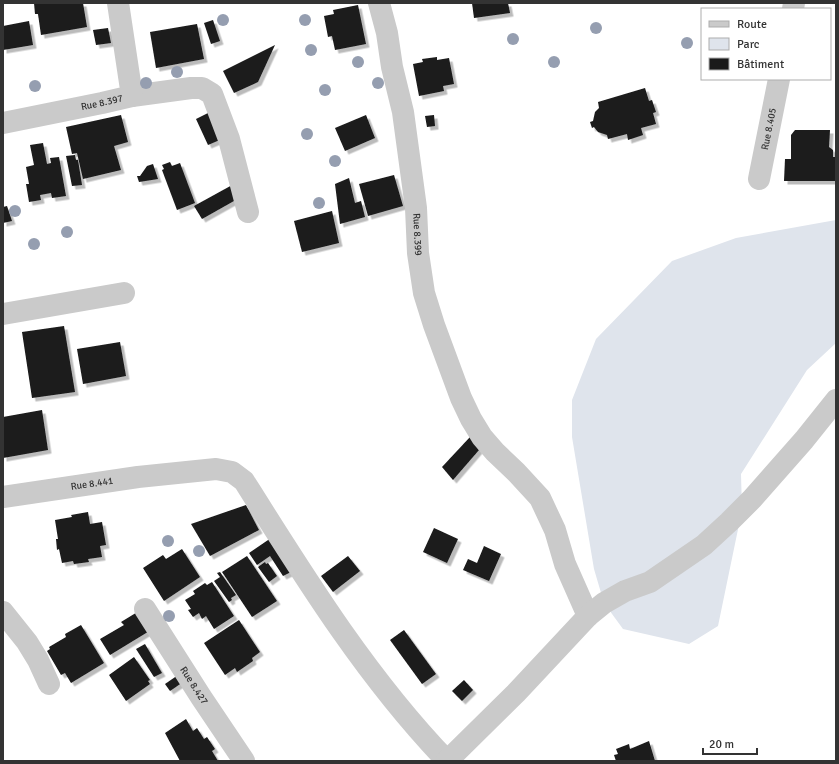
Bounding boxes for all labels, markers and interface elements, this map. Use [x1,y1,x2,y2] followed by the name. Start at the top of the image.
[701,8,831,80] legend
[737,17,767,32] text: Route
[737,37,760,52] text: Parc
[737,57,784,72] text: Bâtiment
[80,92,124,113] street label: Rue 8.397
[759,107,779,151] street label: Rue 8.405
[410,213,424,257] street label: Rue 8.399
[70,475,114,493] street label: Rue 8.441
[177,665,210,707] street label: Rue 8.427
[703,730,757,756] scale bar
[709,737,734,752] text: 20 m

